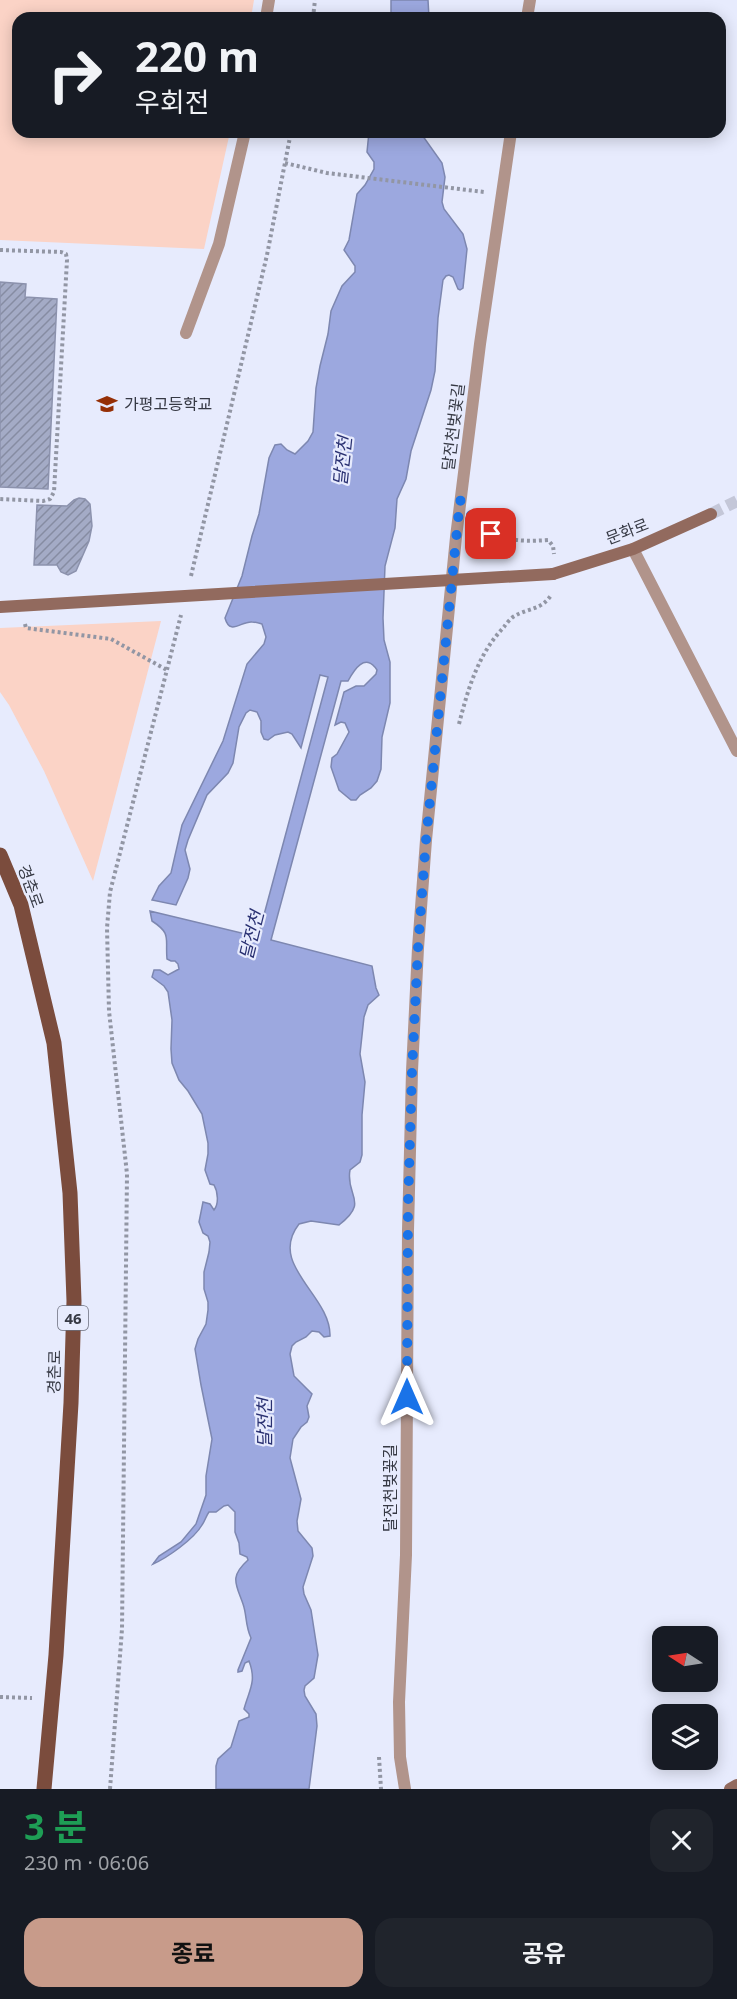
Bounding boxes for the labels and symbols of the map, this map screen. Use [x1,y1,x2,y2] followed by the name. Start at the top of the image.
[437,382,469,472] street label: 달전천벚꽃길
[95,392,119,416] school or university icon: 가평고등학교
[124,393,212,415] place label: 가평고등학교
[327,433,357,487] water label: 달전천
[465,508,516,559] pin
[602,513,652,549] street label: 문화로
[13,861,49,911] street label: 경춘로
[233,906,269,962] water label: 달전천
[58,1306,88,1330] road number: 46
[43,1349,65,1394] street label: 경춘로
[375,1365,439,1429] position arrow
[252,1396,276,1448] water label: 달전천
[379,1444,401,1532] street label: 달전천벚꽃길
[652,1626,718,1692] north arrow

